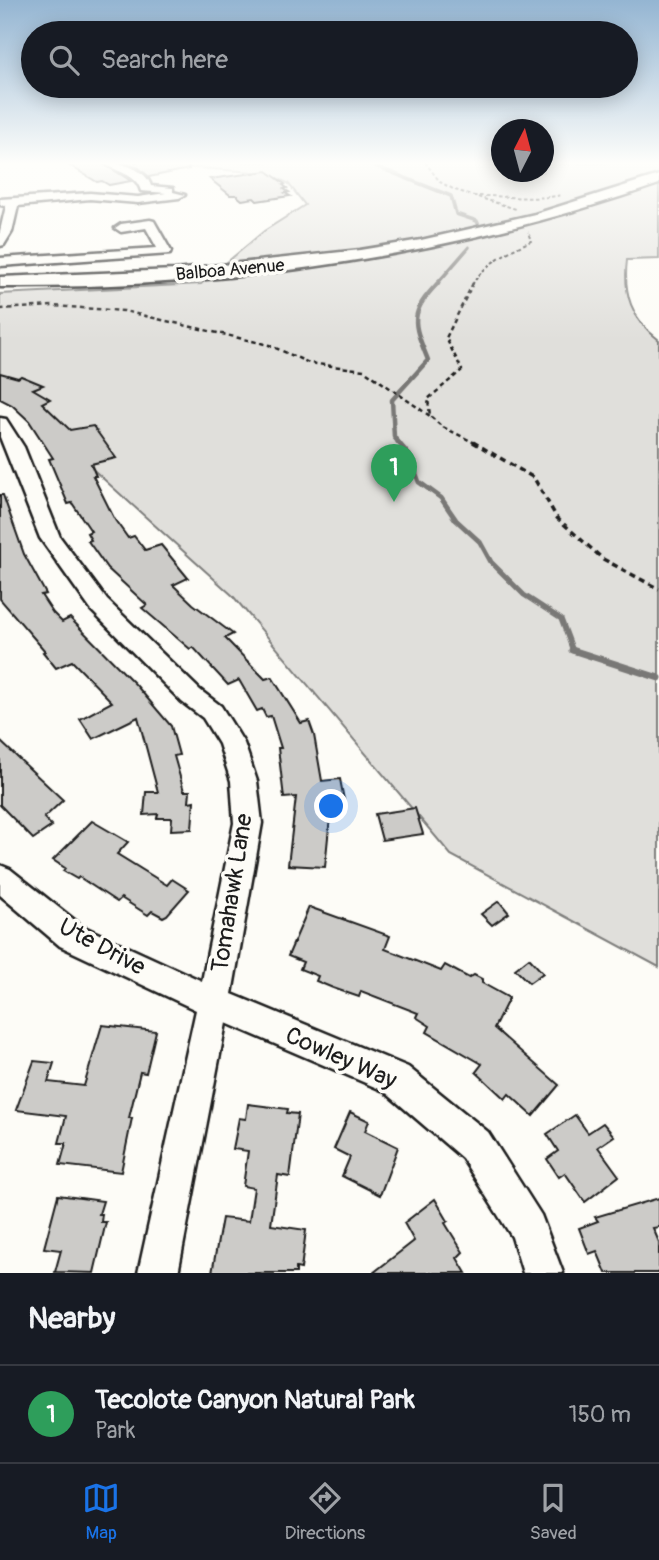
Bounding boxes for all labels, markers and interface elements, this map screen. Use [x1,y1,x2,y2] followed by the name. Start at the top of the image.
[21,21,638,98] search box
[45,41,83,79] icon: search
[101,44,228,76] text: Search here
[491,119,554,182] north arrow
[175,254,285,286] street label: Balboa Avenue
[371,444,417,502] pin: 1
[314,789,348,823] your location
[205,812,259,974] street label: Tomahawk Lane
[54,912,150,982] street label: Ute Drive
[281,1021,401,1095] street label: Cowley Way
[28,1300,115,1337] text: Nearby
[95,1384,415,1416] text: Tecolote Canyon Natural Park
[47,1400,56,1429] text: 1
[568,1400,631,1429] text: 150 m
[95,1416,135,1445] text: Park
[82,1479,120,1545] tab: Map
[285,1479,365,1545] tab: Directions
[530,1479,577,1545] tab: Saved

